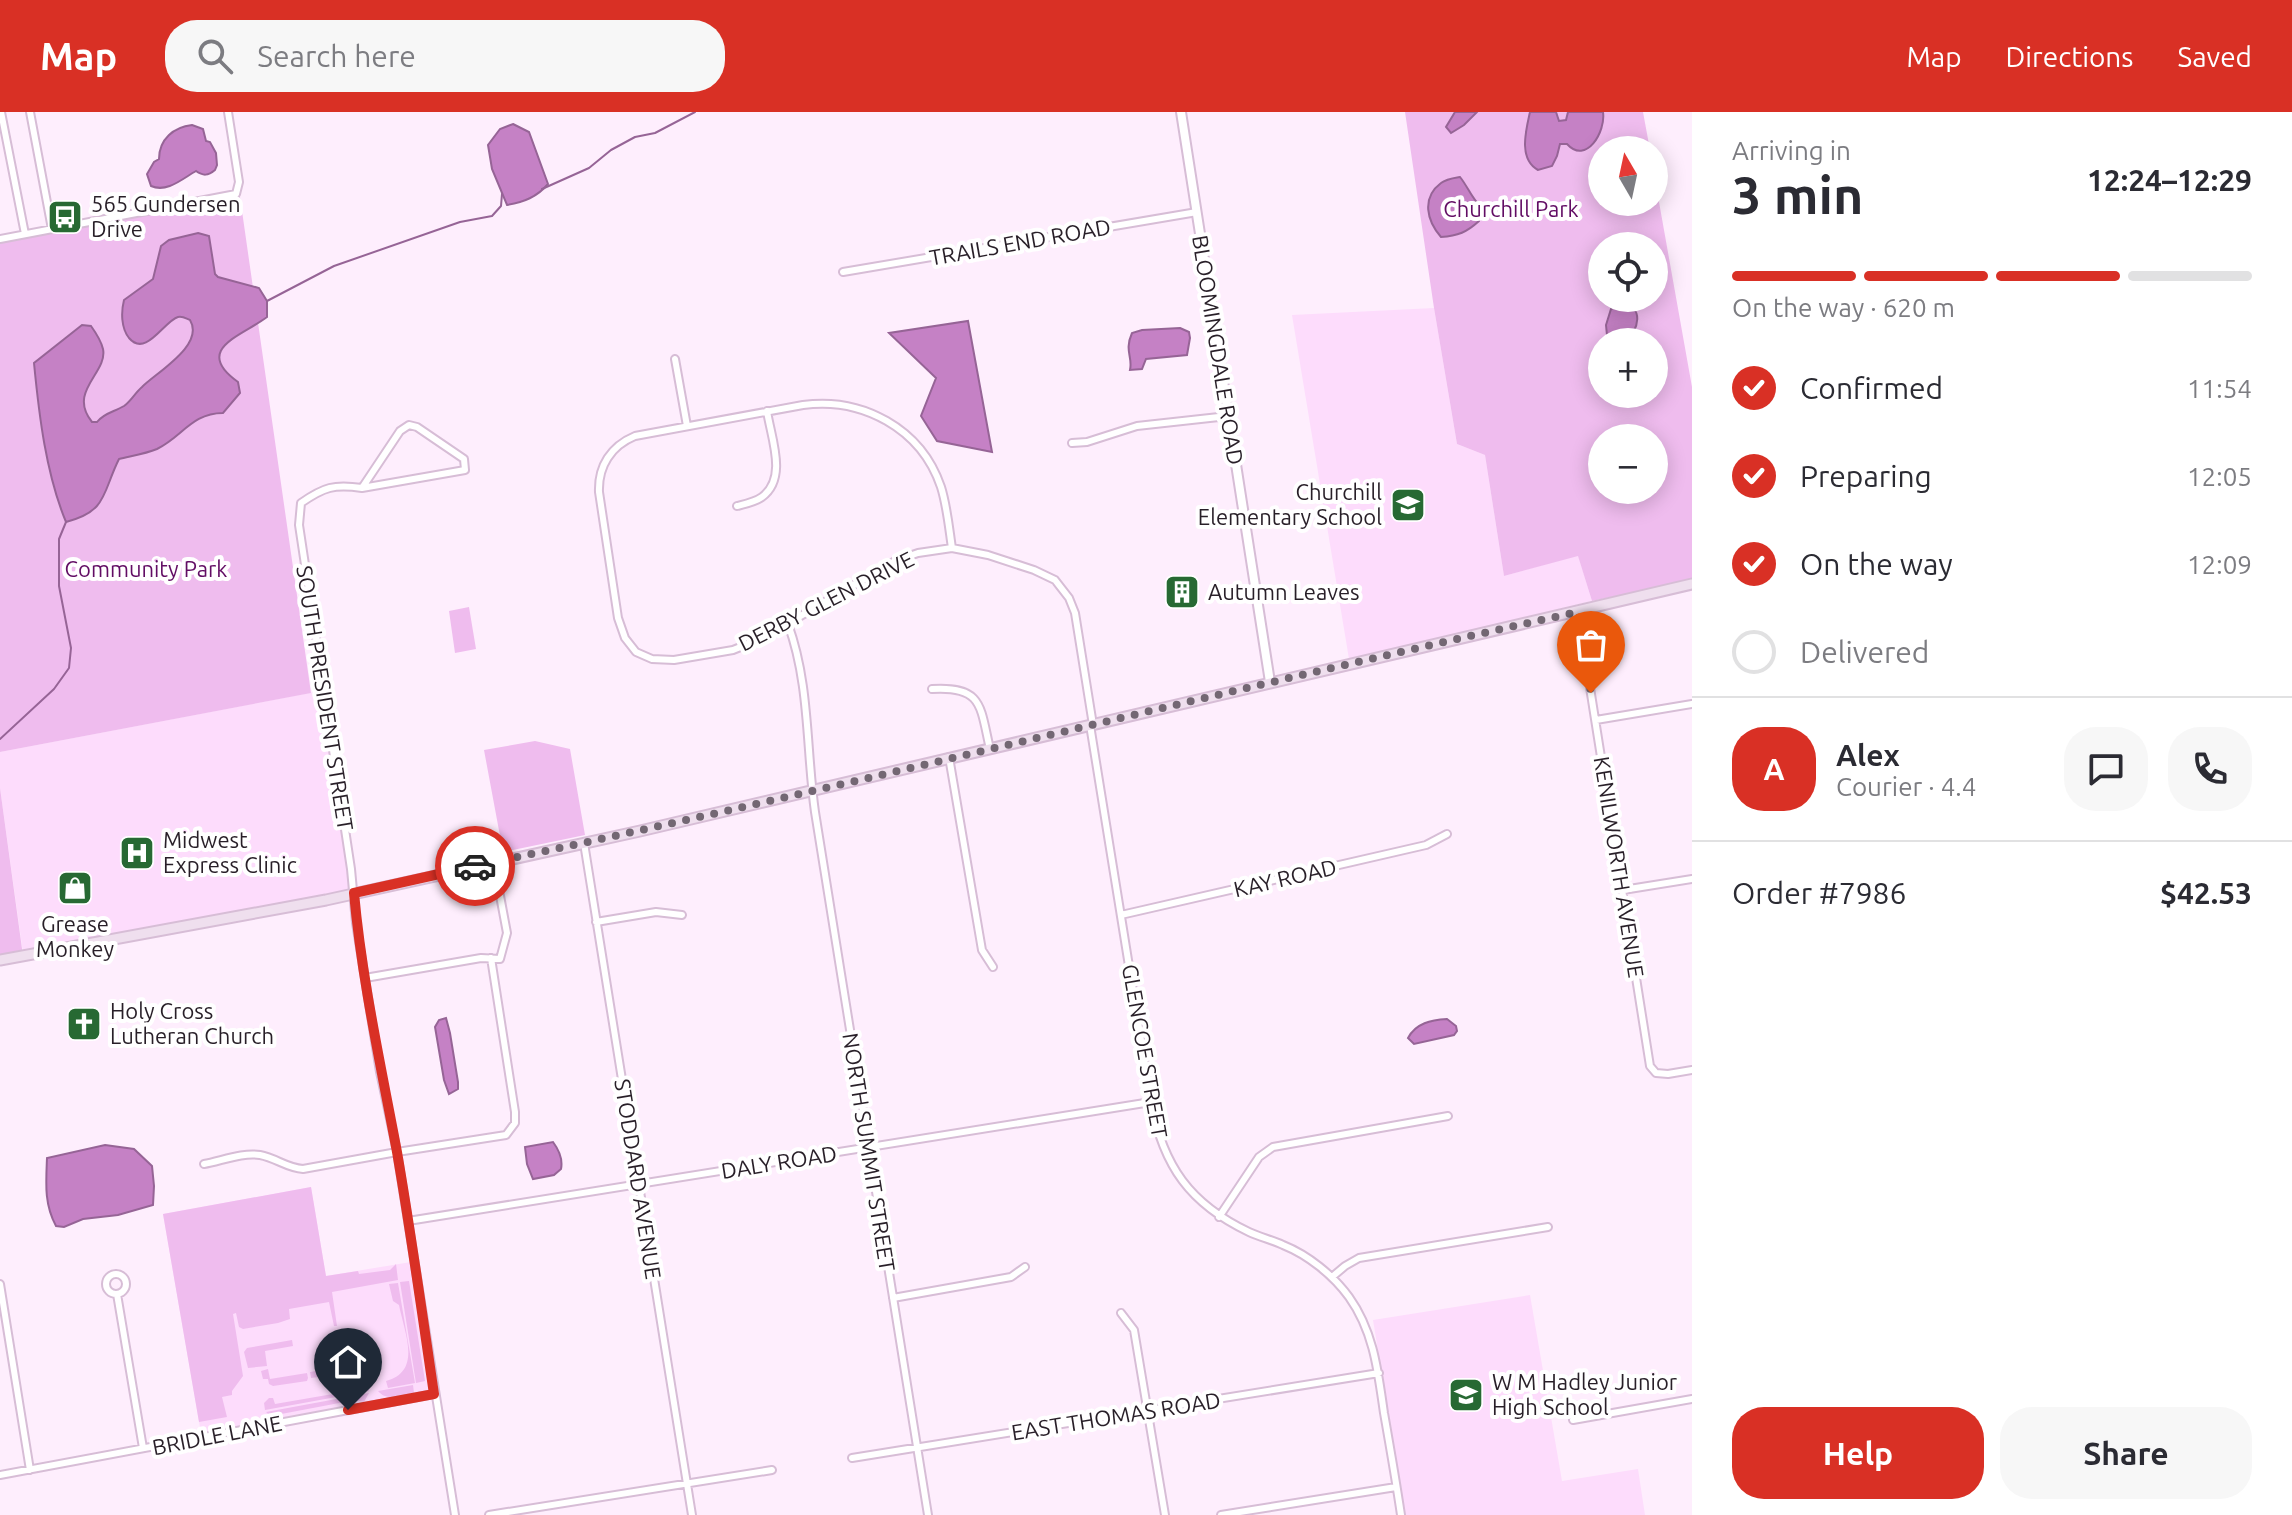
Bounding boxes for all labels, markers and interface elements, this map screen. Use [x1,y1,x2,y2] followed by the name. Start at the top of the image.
[165,20,725,92] search box
[193,34,237,78] icon: search
[40,35,117,77] text: Map
[257,39,416,73] text: Search here
[1906,41,1962,72] text: Map
[2006,41,2133,72] text: Directions
[2177,41,2252,72] text: Saved
[1588,136,1668,216] north arrow
[1588,136,1668,504] map controls
[1732,136,1851,165] text: Arriving in
[2087,163,2252,197] text: 12:24–12:29
[1732,166,1863,224] text: 3 min
[91,191,241,241] place label: 565 Gundersen Drive
[1443,196,1579,221] park label: Churchill Park
[46,198,84,236] bus stop icon: 565 Gundersen Drive
[927,213,1112,270] street label: TRAILS END ROAD
[1588,232,1668,312] button: locate
[1188,233,1249,467] street label: BLOOMINGDALE ROAD
[1732,293,1955,322] text: On the way · 620 m
[1588,328,1668,408] button: +
[1732,366,1776,410] icon: check
[1800,371,1943,405] text: Confirmed
[2187,374,2252,403] text: 11:54
[1588,424,1668,504] button: −
[1732,454,1776,498] icon: check
[1800,459,1932,493] text: Preparing
[2187,462,2252,491] text: 12:05
[1198,479,1382,529] place label: Churchill Elementary School
[1389,486,1427,524] school or university icon: Churchill Elementary School
[1732,542,1776,586] icon: check
[734,546,917,656] street label: DERBY GLEN DRIVE
[1800,547,1953,581] text: On the way
[2187,550,2252,579] text: 12:09
[65,556,227,581] park label: Community Park
[292,564,359,832] street label: SOUTH PRESIDENT STREET
[1163,573,1201,611] building icon: Autumn Leaves
[1208,579,1360,604] place label: Autumn Leaves
[1557,611,1625,693] pin
[1569,623,1613,667] icon: bag
[1800,635,1929,669] text: Delivered
[2064,727,2148,811] button: chat
[2168,727,2252,811] button: phone
[1836,738,1900,772] text: Alex
[1763,752,1785,786] text: A
[1590,754,1649,979] street label: KENILWORTH AVENUE
[1836,772,1976,801] text: Courier · 4.4
[435,826,515,906] courier
[163,827,297,877] place label: Midwest Express Clinic
[118,834,156,872] hospital icon: Midwest Express Clinic
[453,844,497,888] icon: car
[1231,854,1339,902] street label: KAY ROAD
[56,869,94,907] shop icon: Grease Monkey
[1732,876,1906,910] text: Order #7986
[2160,876,2252,910] text: $42.53
[36,911,114,961] place label: Grease Monkey
[1118,962,1173,1140] street label: GLENCOE STREET
[110,998,274,1048] place label: Holy Cross Lutheran Church
[65,1005,103,1043] church icon: Holy Cross Lutheran Church
[838,1031,901,1273] street label: NORTH SUMMIT STREET
[610,1077,667,1281] street label: STODDARD AVENUE
[719,1140,839,1183] street label: DALY ROAD
[314,1328,382,1410] pin
[326,1340,370,1384] icon: home
[1492,1369,1678,1419] place label: W M Hadley Junior High School
[1447,1376,1485,1414] school or university icon: W M Hadley Junior High School
[1010,1387,1222,1444] street label: EAST THOMAS ROAD
[1732,1407,1984,1499] button: Help
[2000,1407,2252,1499] button: Share
[150,1410,284,1459] street label: BRIDLE LANE

